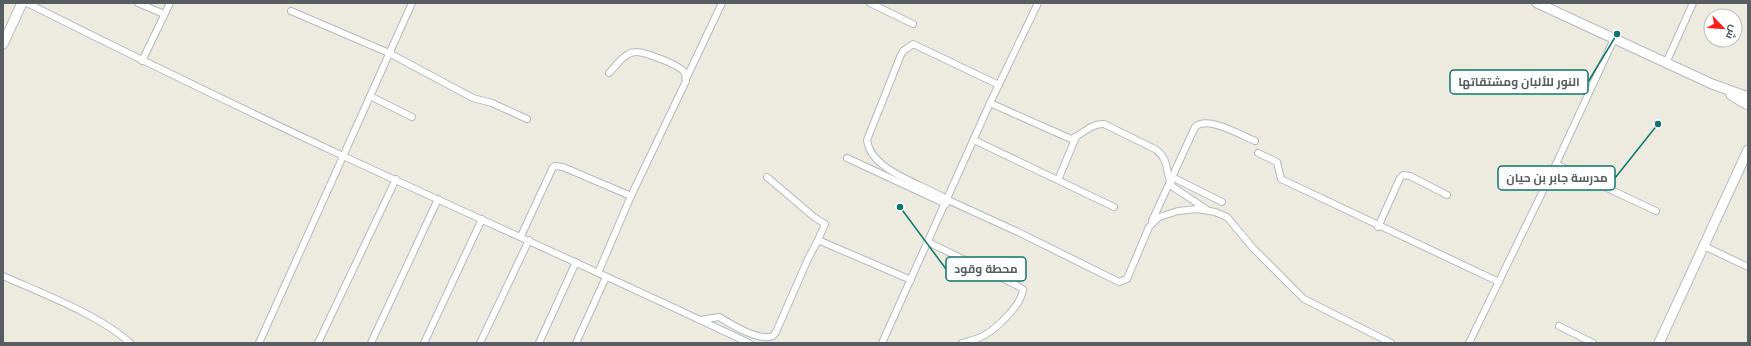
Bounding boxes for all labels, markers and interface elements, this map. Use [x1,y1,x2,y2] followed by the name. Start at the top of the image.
[1703,8,1743,48] north arrow
[1723,23,1741,42] text: ش
[1450,70,1588,94] callout: النور للألبان ومشتقاتها
[1458,74,1580,90] text: النور للألبان ومشتقاتها
[1498,166,1615,190] callout: مدرسة جابر بن حيان
[1506,170,1608,186] text: مدرسة جابر بن حيان
[946,257,1026,281] callout: محطة وقود
[954,261,1018,277] text: محطة وقود

